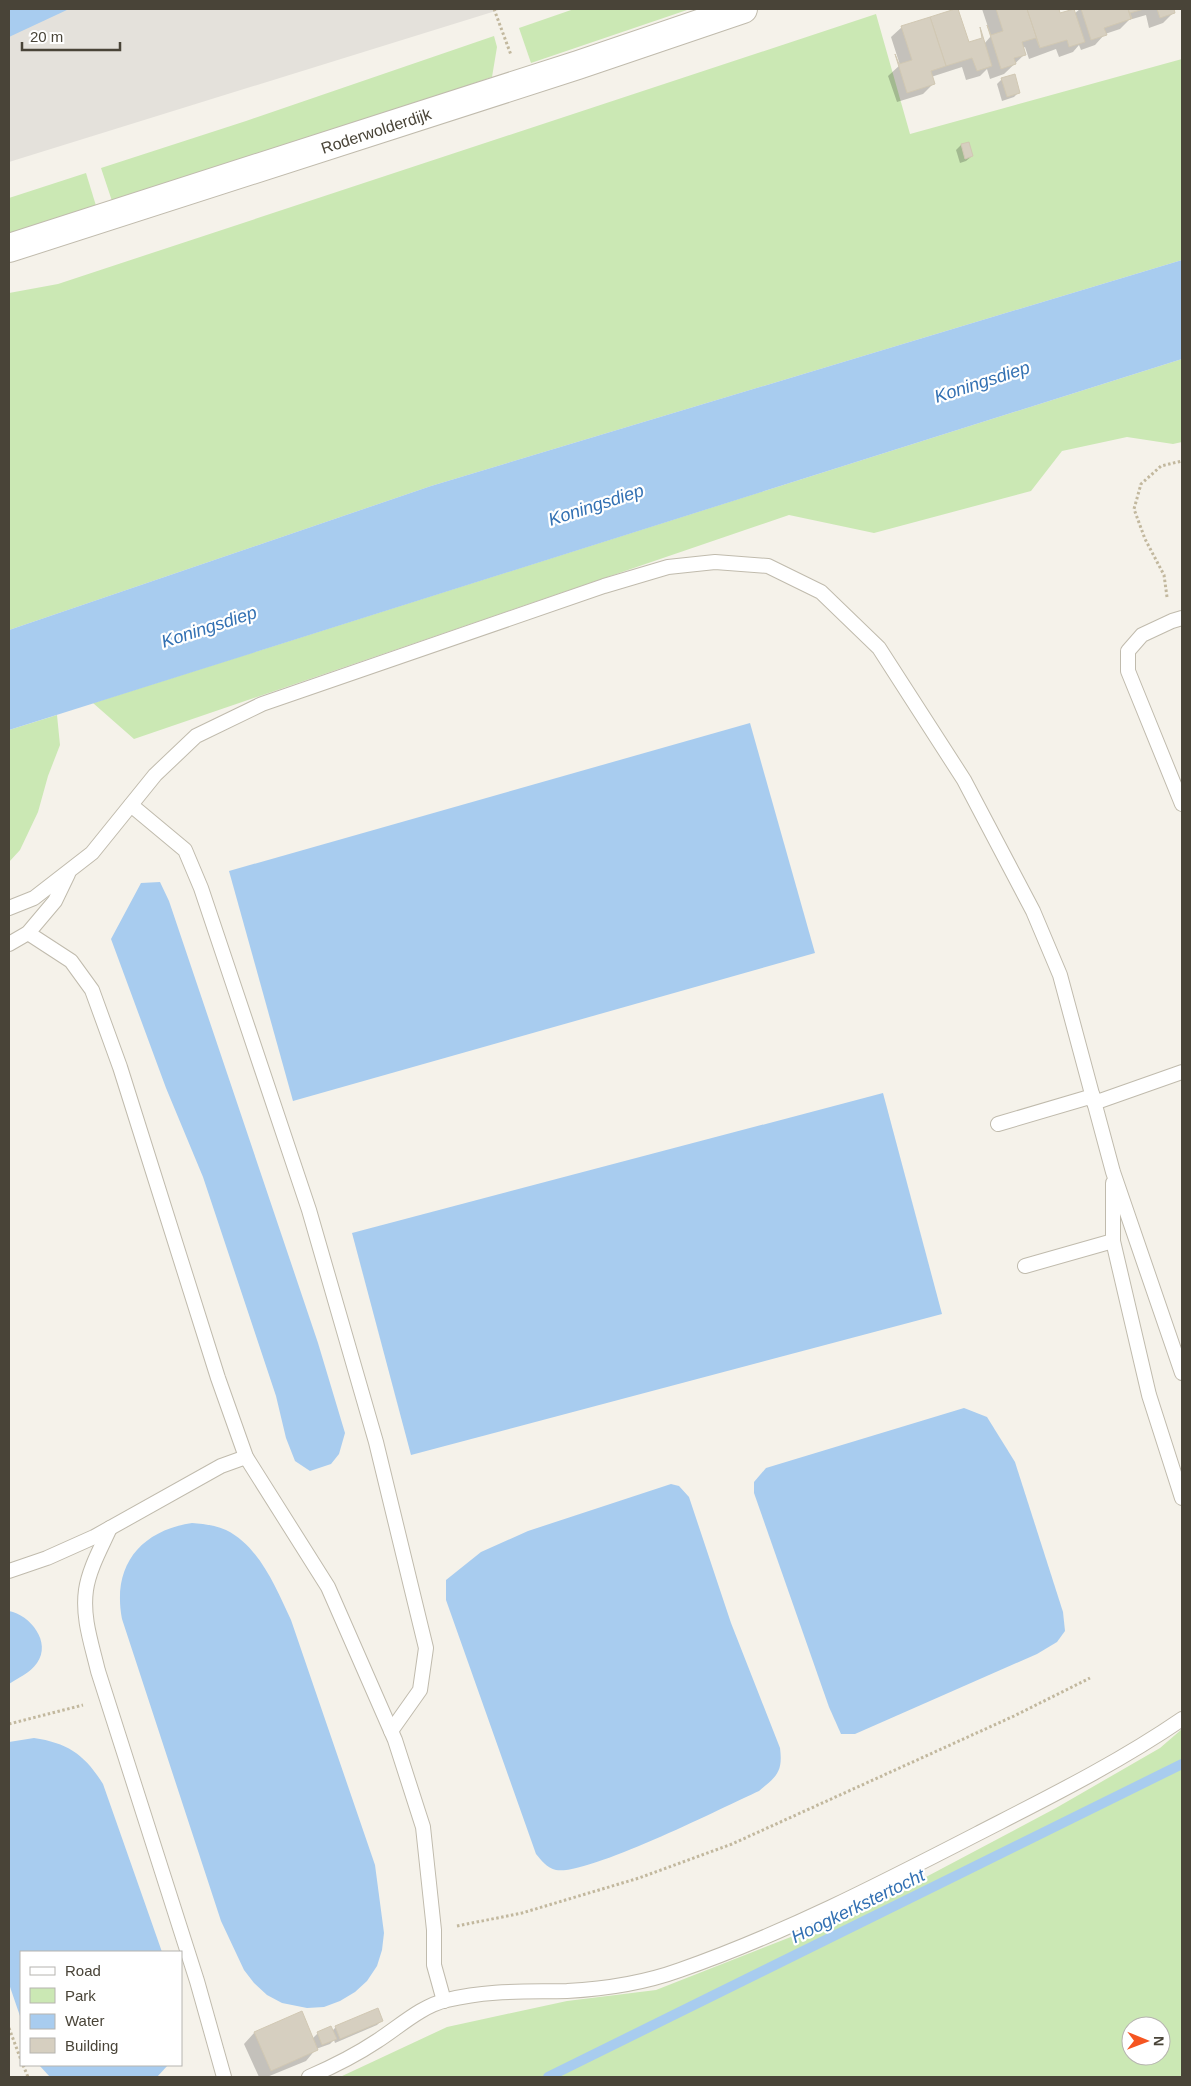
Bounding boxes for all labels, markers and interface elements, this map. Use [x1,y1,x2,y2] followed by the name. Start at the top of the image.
[22,20,120,52] scale bar
[30,28,63,45] text: 20 m
[319,105,434,157] street label: Roderwolderdijk
[932,357,1032,407] water label: Koningsdiep
[546,480,646,530] water label: Koningsdiep
[159,602,259,652] water label: Koningsdiep
[788,1865,929,1947] water label: Hoogkerkstertocht
[20,1951,182,2066] legend
[65,1962,101,1979] text: Road
[65,1987,96,2004] text: Park
[65,2012,104,2029] text: Water
[1121,2016,1171,2066] north arrow
[1151,2036,1167,2046] text: N
[65,2037,118,2054] text: Building

